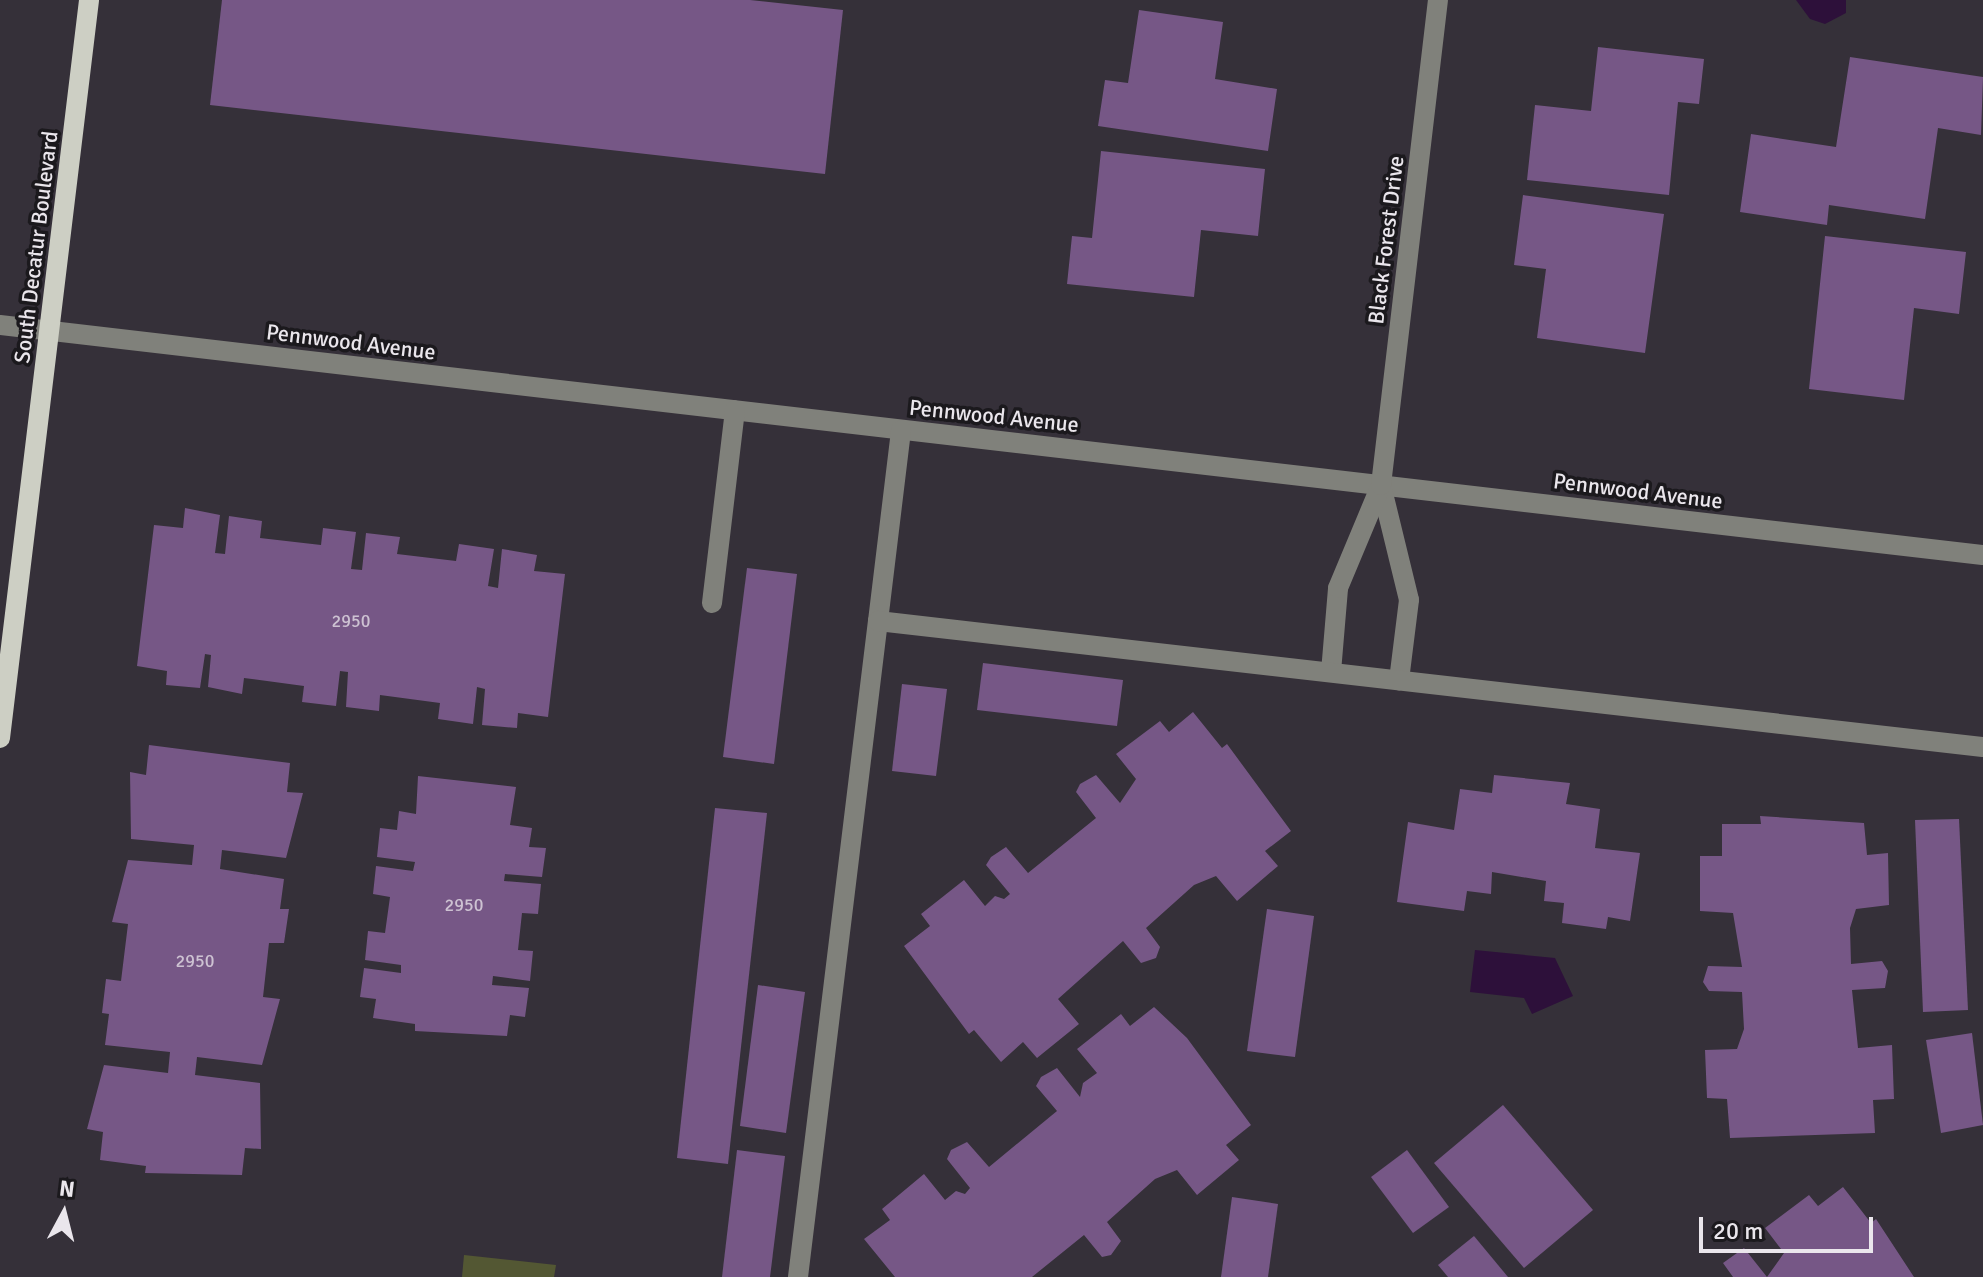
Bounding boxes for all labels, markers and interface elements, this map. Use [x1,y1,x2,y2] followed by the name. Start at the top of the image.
[9,129,63,365] street label: South Decatur Boulevard
[1363,154,1409,326] street label: Black Forest Drive
[265,319,437,365] street label: Pennwood Avenue
[908,394,1080,438] street label: Pennwood Avenue
[1552,468,1724,514] street label: Pennwood Avenue
[332,610,370,632] house number: 2950
[445,894,483,916] house number: 2950
[176,950,214,972] house number: 2950
[24,1173,104,1253] north arrow
[58,1174,76,1203] text: N
[1703,1201,1877,1251] scale bar
[1713,1216,1763,1246] text: 20 m

